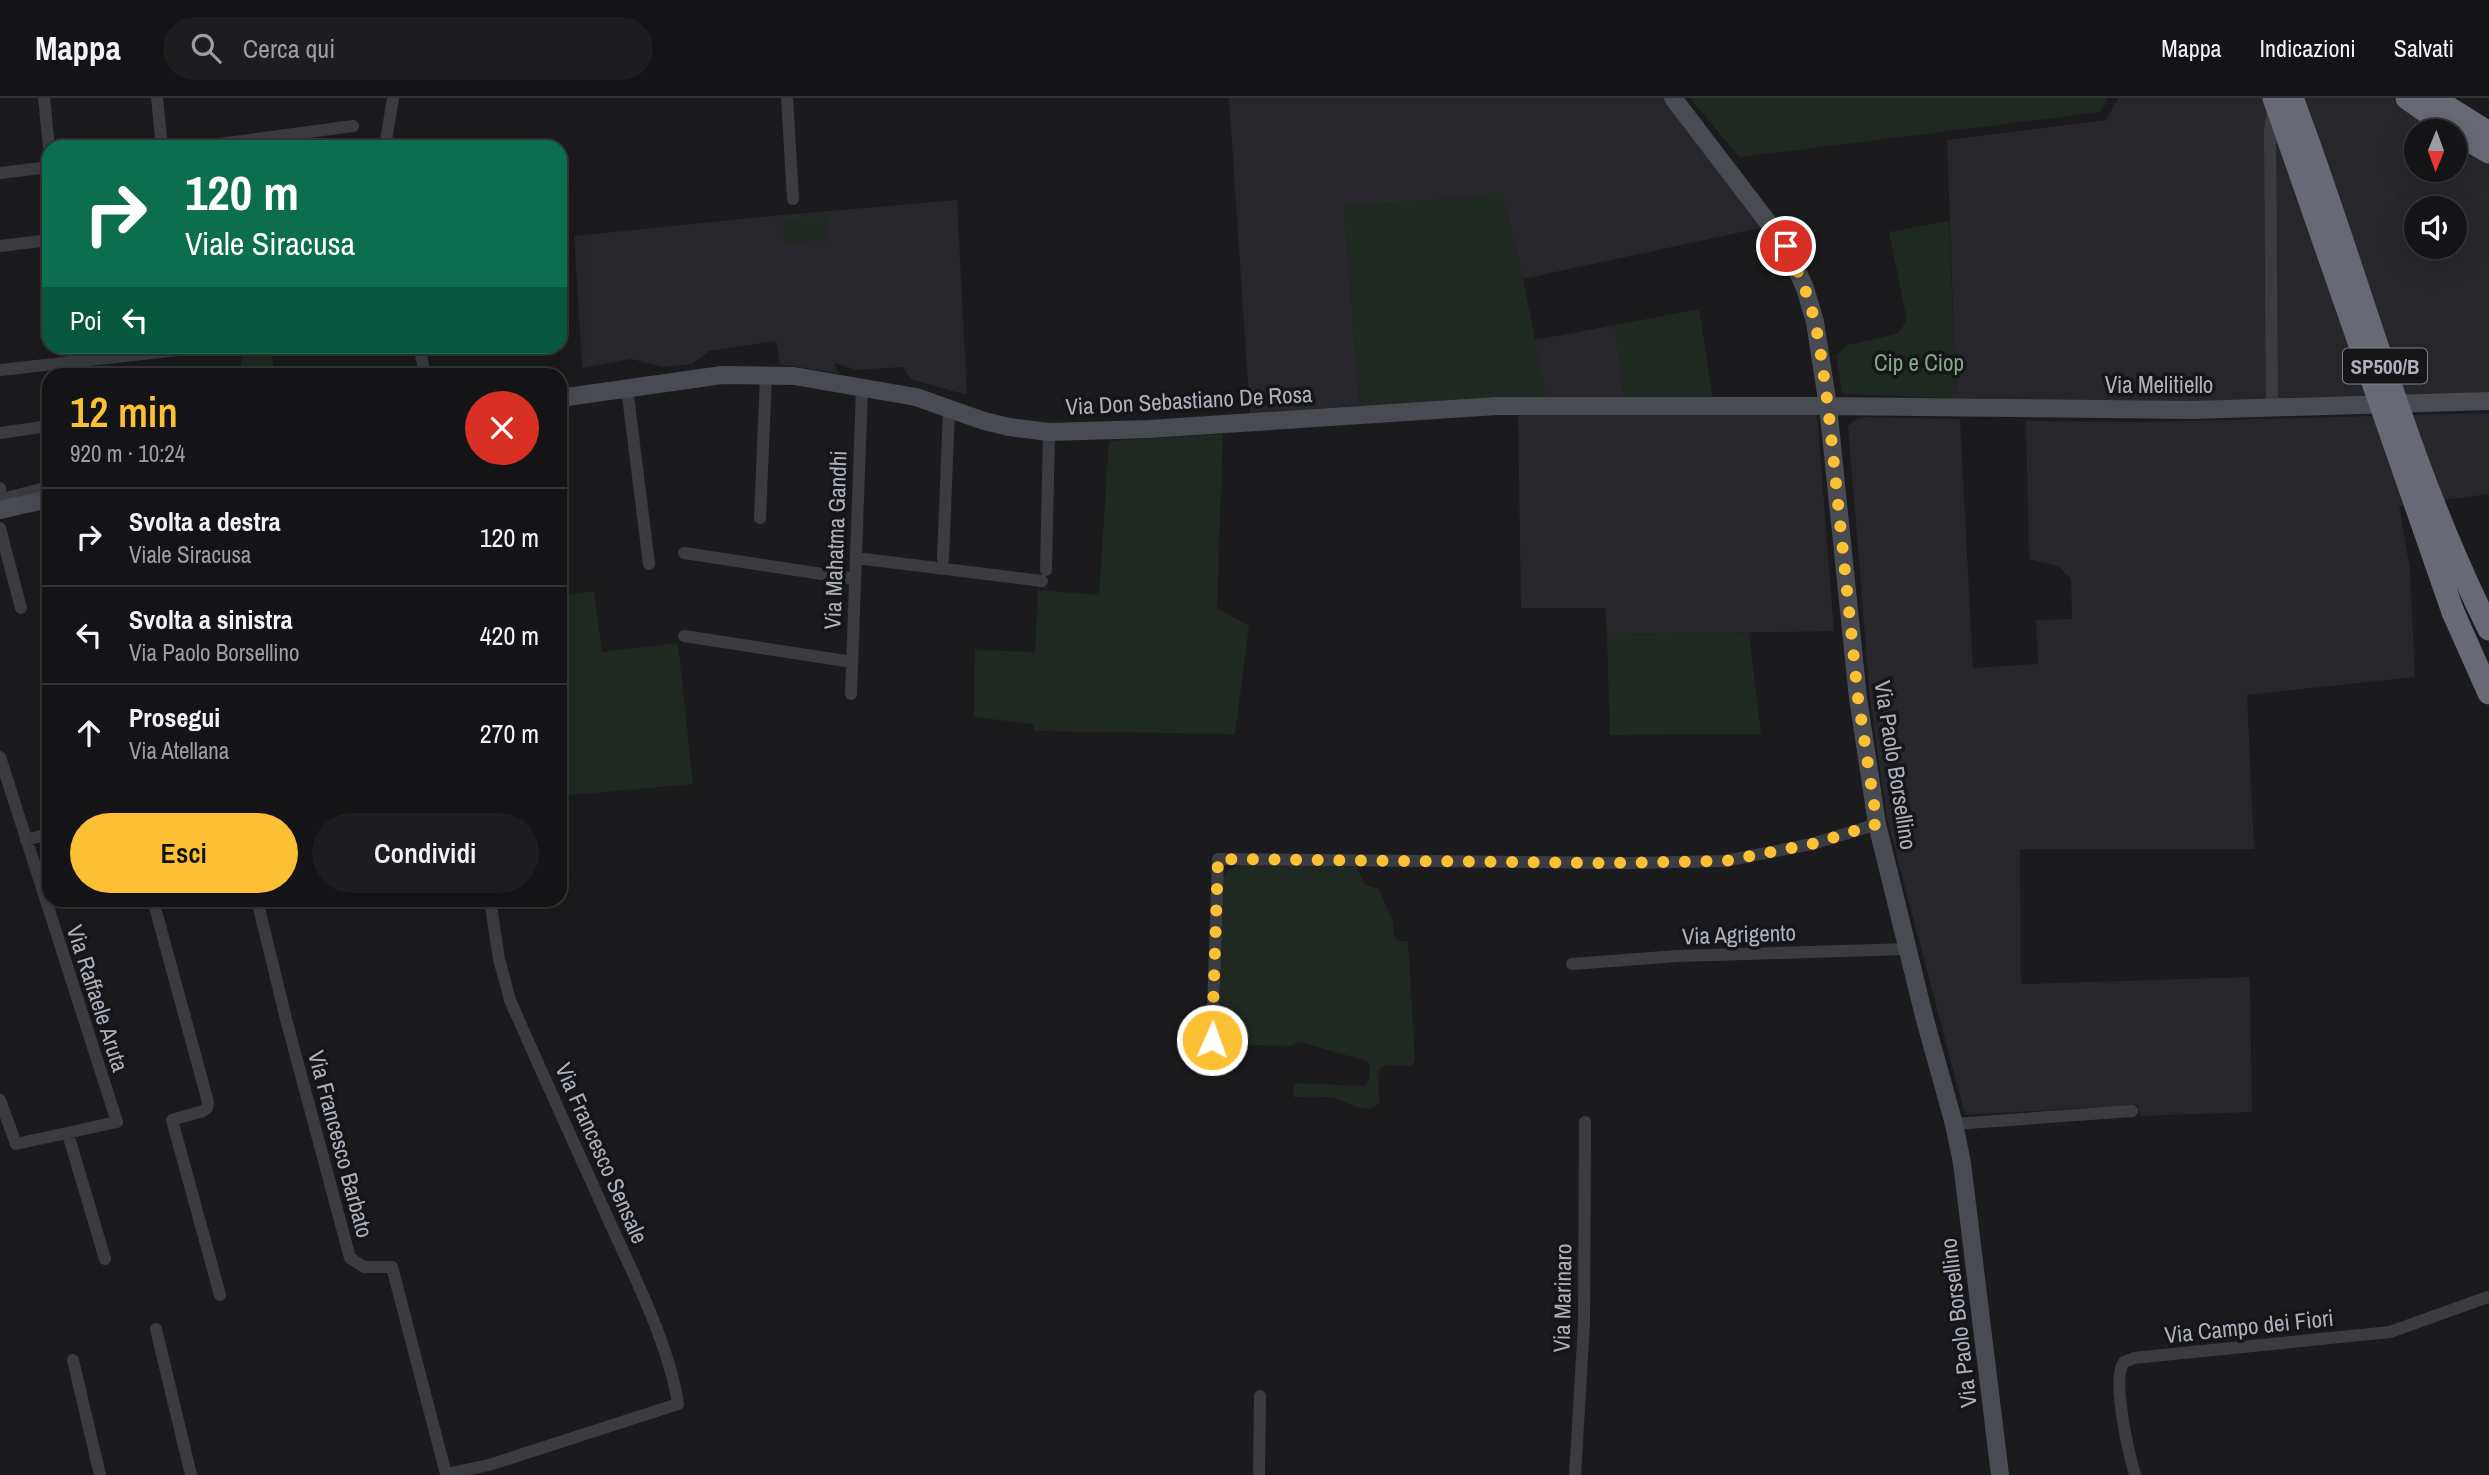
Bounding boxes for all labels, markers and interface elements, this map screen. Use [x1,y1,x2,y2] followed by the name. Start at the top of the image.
[163,17,653,80] search box
[35,26,121,70] text: Mappa
[187,29,225,67] icon: search
[243,31,335,66] text: Cerca qui
[2161,32,2222,64] text: Mappa
[2260,32,2356,64] text: Indicazioni
[2394,32,2454,64] text: Salvati
[2404,119,2468,182] north arrow
[2404,119,2467,259] map controls
[185,159,299,225] text: 120 m
[70,168,161,259] icon: right
[2404,196,2467,259] button: sound
[1756,216,1816,276] pin
[185,222,355,265] text: Viale Siracusa
[1767,227,1805,265] icon: arrive
[116,301,154,339] icon: left
[70,303,102,338] text: Poi
[1874,347,1964,378] park label: Cip e Ciop
[2343,348,2427,384] road number: SP500/B
[2105,369,2213,400] street label: Via Melitiello
[1065,378,1314,422] street label: Via Don Sebastiano De Rosa
[70,384,178,440] text: 12 min
[465,391,539,465] button: close
[70,438,185,469] text: 920 m · 10:24
[816,450,854,630] street label: Via Mahatma Gandhi
[129,504,281,539] text: Svolta a destra
[70,518,108,556] icon: right
[480,520,539,555] text: 120 m
[129,539,251,570] text: Viale Siracusa
[129,602,293,637] text: Svolta a sinistra
[70,616,108,654] icon: left
[480,618,539,653] text: 420 m
[129,637,300,668] text: Via Paolo Borsellino
[1867,678,1925,852] street label: Via Paolo Borsellino
[129,700,220,735] text: Prosegui
[70,714,108,752] icon: ahead
[480,716,539,751] text: 270 m
[129,735,229,766] text: Via Atellana
[70,813,298,893] button: Esci
[312,813,539,893] button: Condividi
[1681,917,1797,951] street label: Via Agrigento
[60,921,136,1076] street label: Via Raffaele Aruta
[1175,1003,1249,1077] position arrow
[301,1047,381,1241] street label: Via Francesco Barbato
[548,1058,656,1248] street label: Via Francesco Sensale
[1932,1236,1984,1410] street label: Via Paolo Borsellino
[1546,1243,1578,1353] street label: Via Marinaro
[2163,1302,2335,1350] street label: Via Campo dei Fiori

